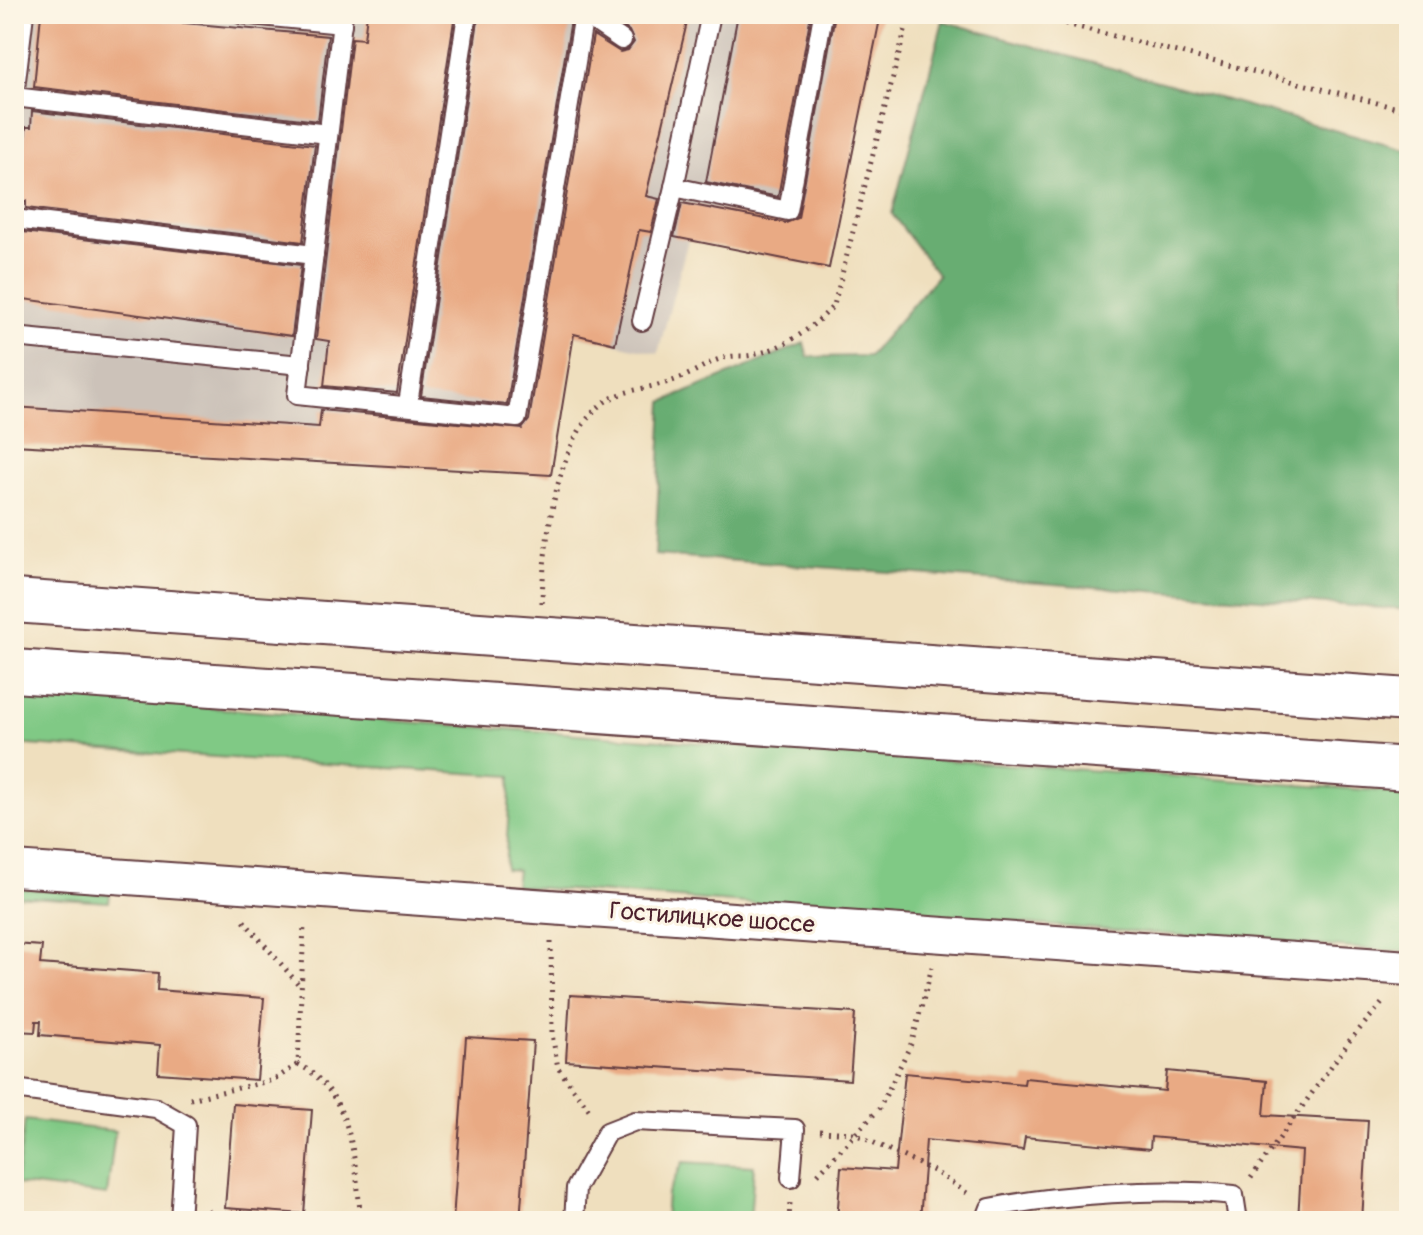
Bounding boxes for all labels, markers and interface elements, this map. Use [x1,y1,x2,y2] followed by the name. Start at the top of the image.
[608,896,816,940] street label: Гостилицкое шоссе

